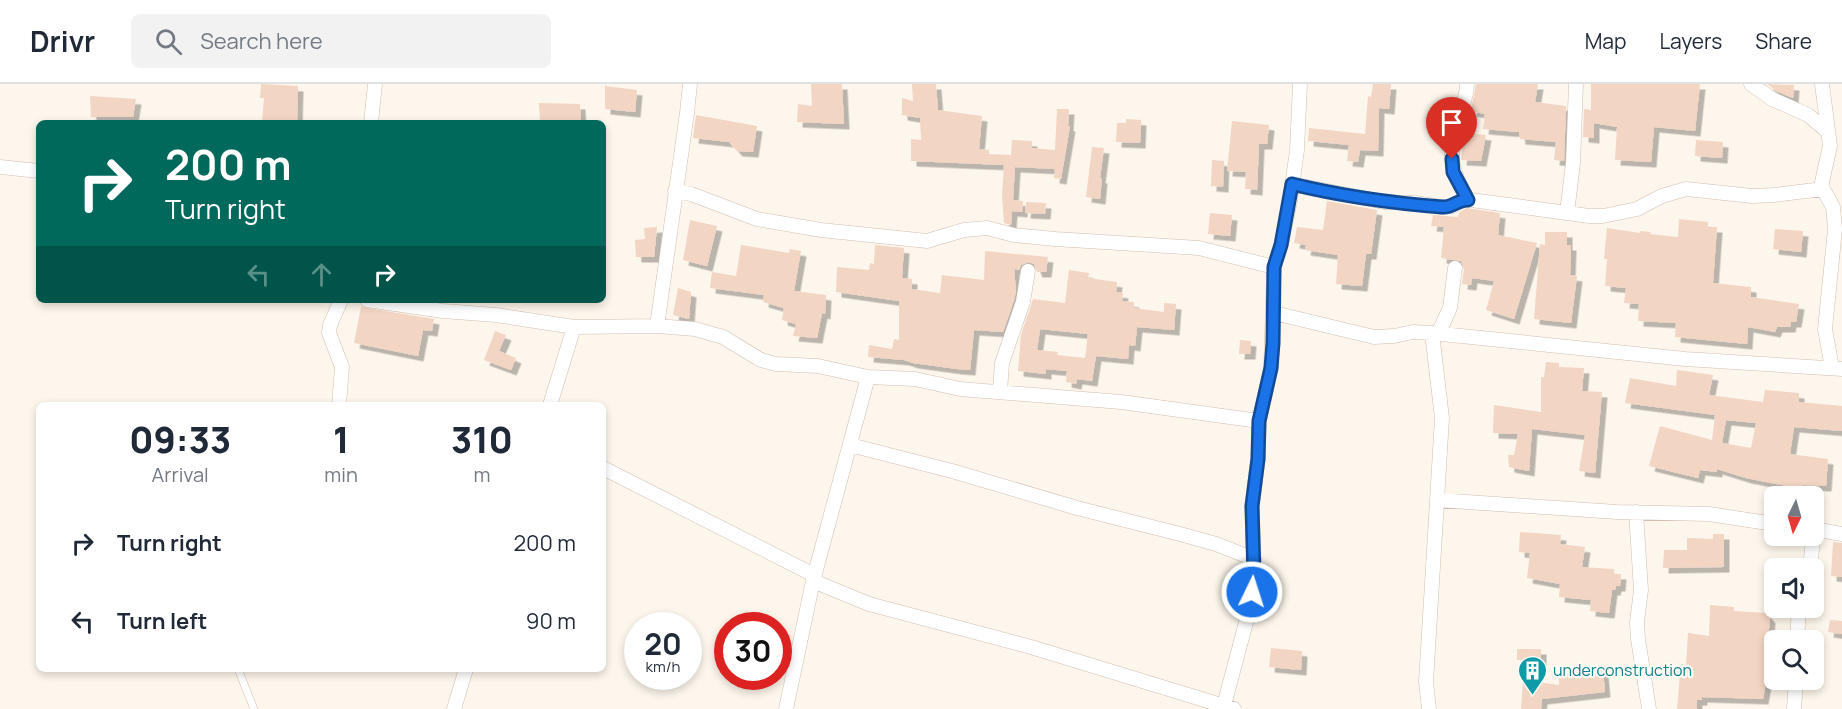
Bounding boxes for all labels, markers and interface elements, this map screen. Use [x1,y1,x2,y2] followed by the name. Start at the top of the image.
[131,14,551,68] search box
[30,22,95,60] text: Drivr
[152,25,185,58] icon: search
[200,26,323,56] text: Search here
[1585,27,1626,55] text: Map
[1659,27,1722,55] text: Layers
[1755,27,1812,55] text: Share
[1426,97,1477,159] pin
[1435,106,1468,139] icon: arrive
[165,135,291,193] text: 200 m
[66,144,144,222] icon: right
[165,190,286,227] text: Turn right
[242,258,275,291] icon: left
[305,258,338,291] icon: ahead
[368,258,401,291] icon: right
[129,415,231,464] text: 09:33
[333,415,349,464] text: 1
[451,415,513,464] text: 310
[152,461,209,488] text: Arrival
[324,461,358,488] text: min
[473,461,490,488] text: m
[1764,486,1824,546] north arrow
[1764,486,1824,690] map controls
[66,527,99,560] icon: right
[117,528,222,558] text: Turn right
[514,528,576,558] text: 200 m
[1764,558,1824,618] button: sound
[1220,560,1284,624] position arrow
[66,605,99,638] icon: left
[117,606,207,636] text: Turn left
[526,606,576,636] text: 90 m
[714,612,792,690] speed limit sign: 30
[644,623,682,664] text: 20
[1764,630,1824,690] button: search
[1516,654,1548,696] building icon: underconstruction
[646,656,680,677] text: km/h
[1553,659,1692,681] place label: underconstruction

